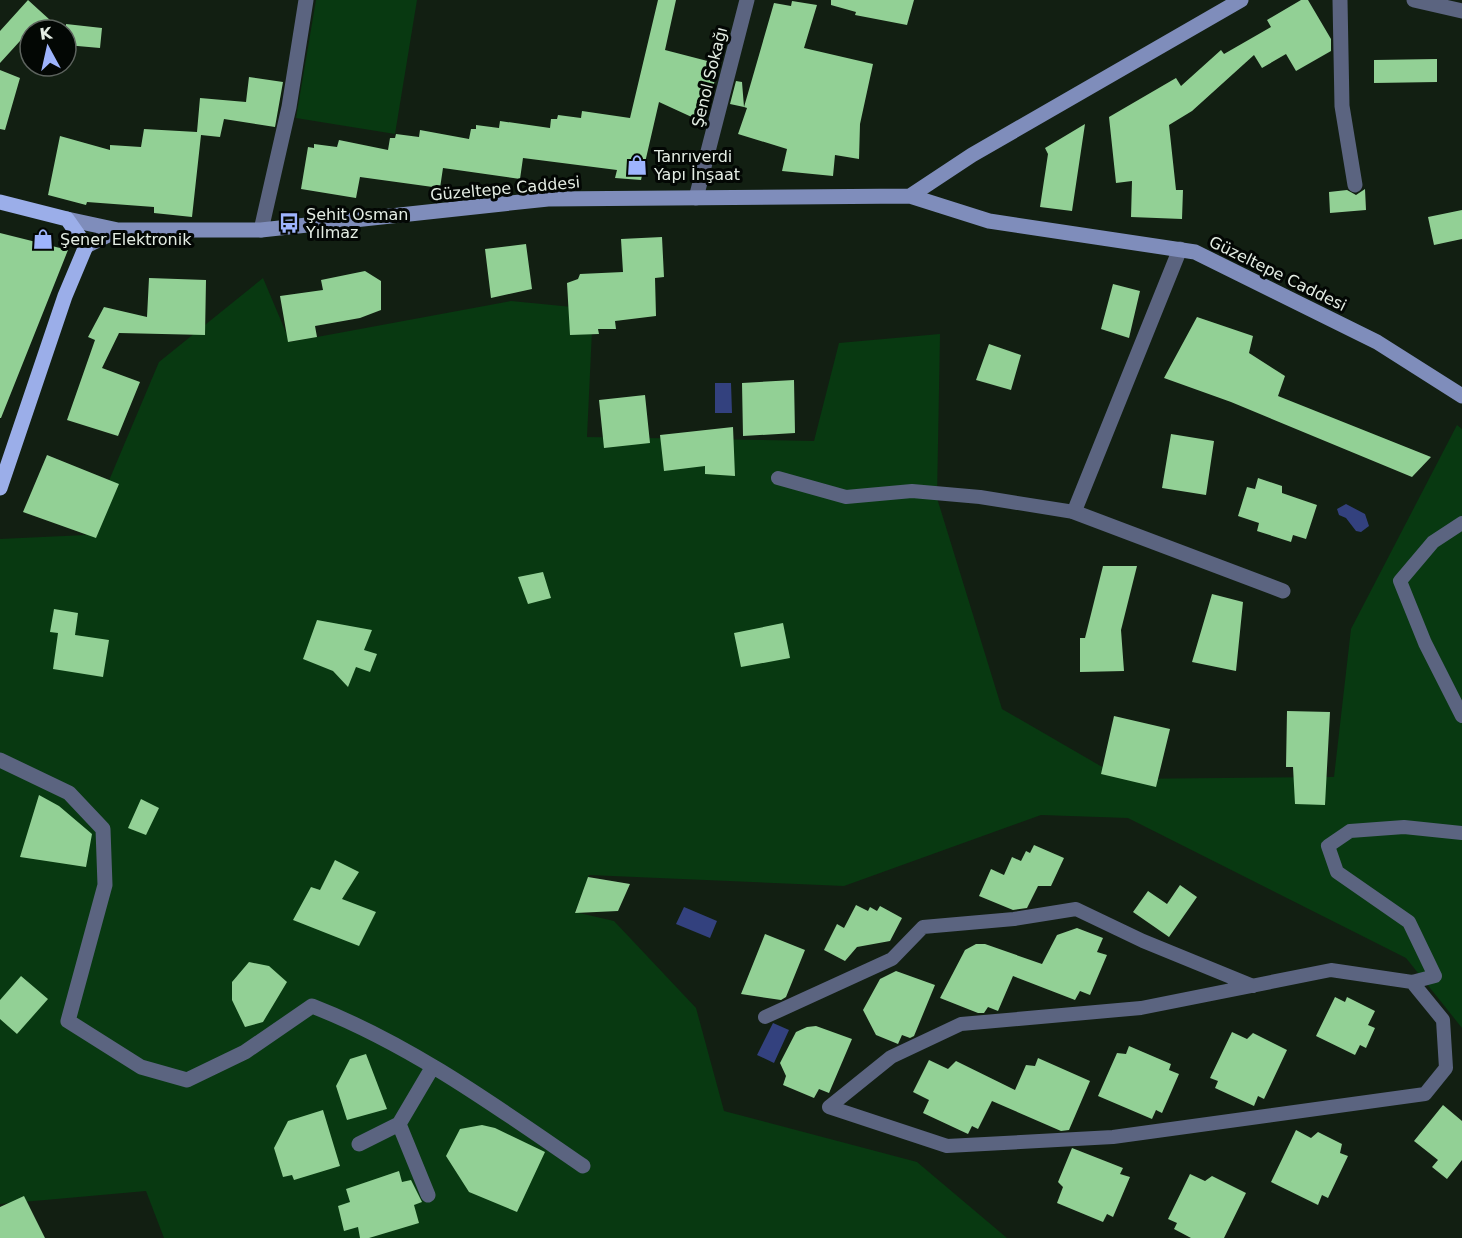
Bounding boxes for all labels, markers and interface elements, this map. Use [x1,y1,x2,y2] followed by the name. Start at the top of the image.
[18,18,78,78] north arrow
[39,23,54,44] text: K
[688,25,731,129] street label: Şenol Sokağı
[653,147,740,184] place label: Tanrıverdi Yapı İnşaat
[625,153,649,177] shop icon: Tanrıverdi Yapı İnşaat
[429,172,581,205] street label: Güzeltepe Caddesi
[305,205,408,242] place label: Şehit Osman Yılmaz
[277,211,301,235] bus stop icon: Şehit Osman Yılmaz
[31,227,55,251] shop icon: Şener Elektronik
[60,230,192,249] place label: Şener Elektronik
[1206,232,1350,315] street label: Güzeltepe Caddesi

